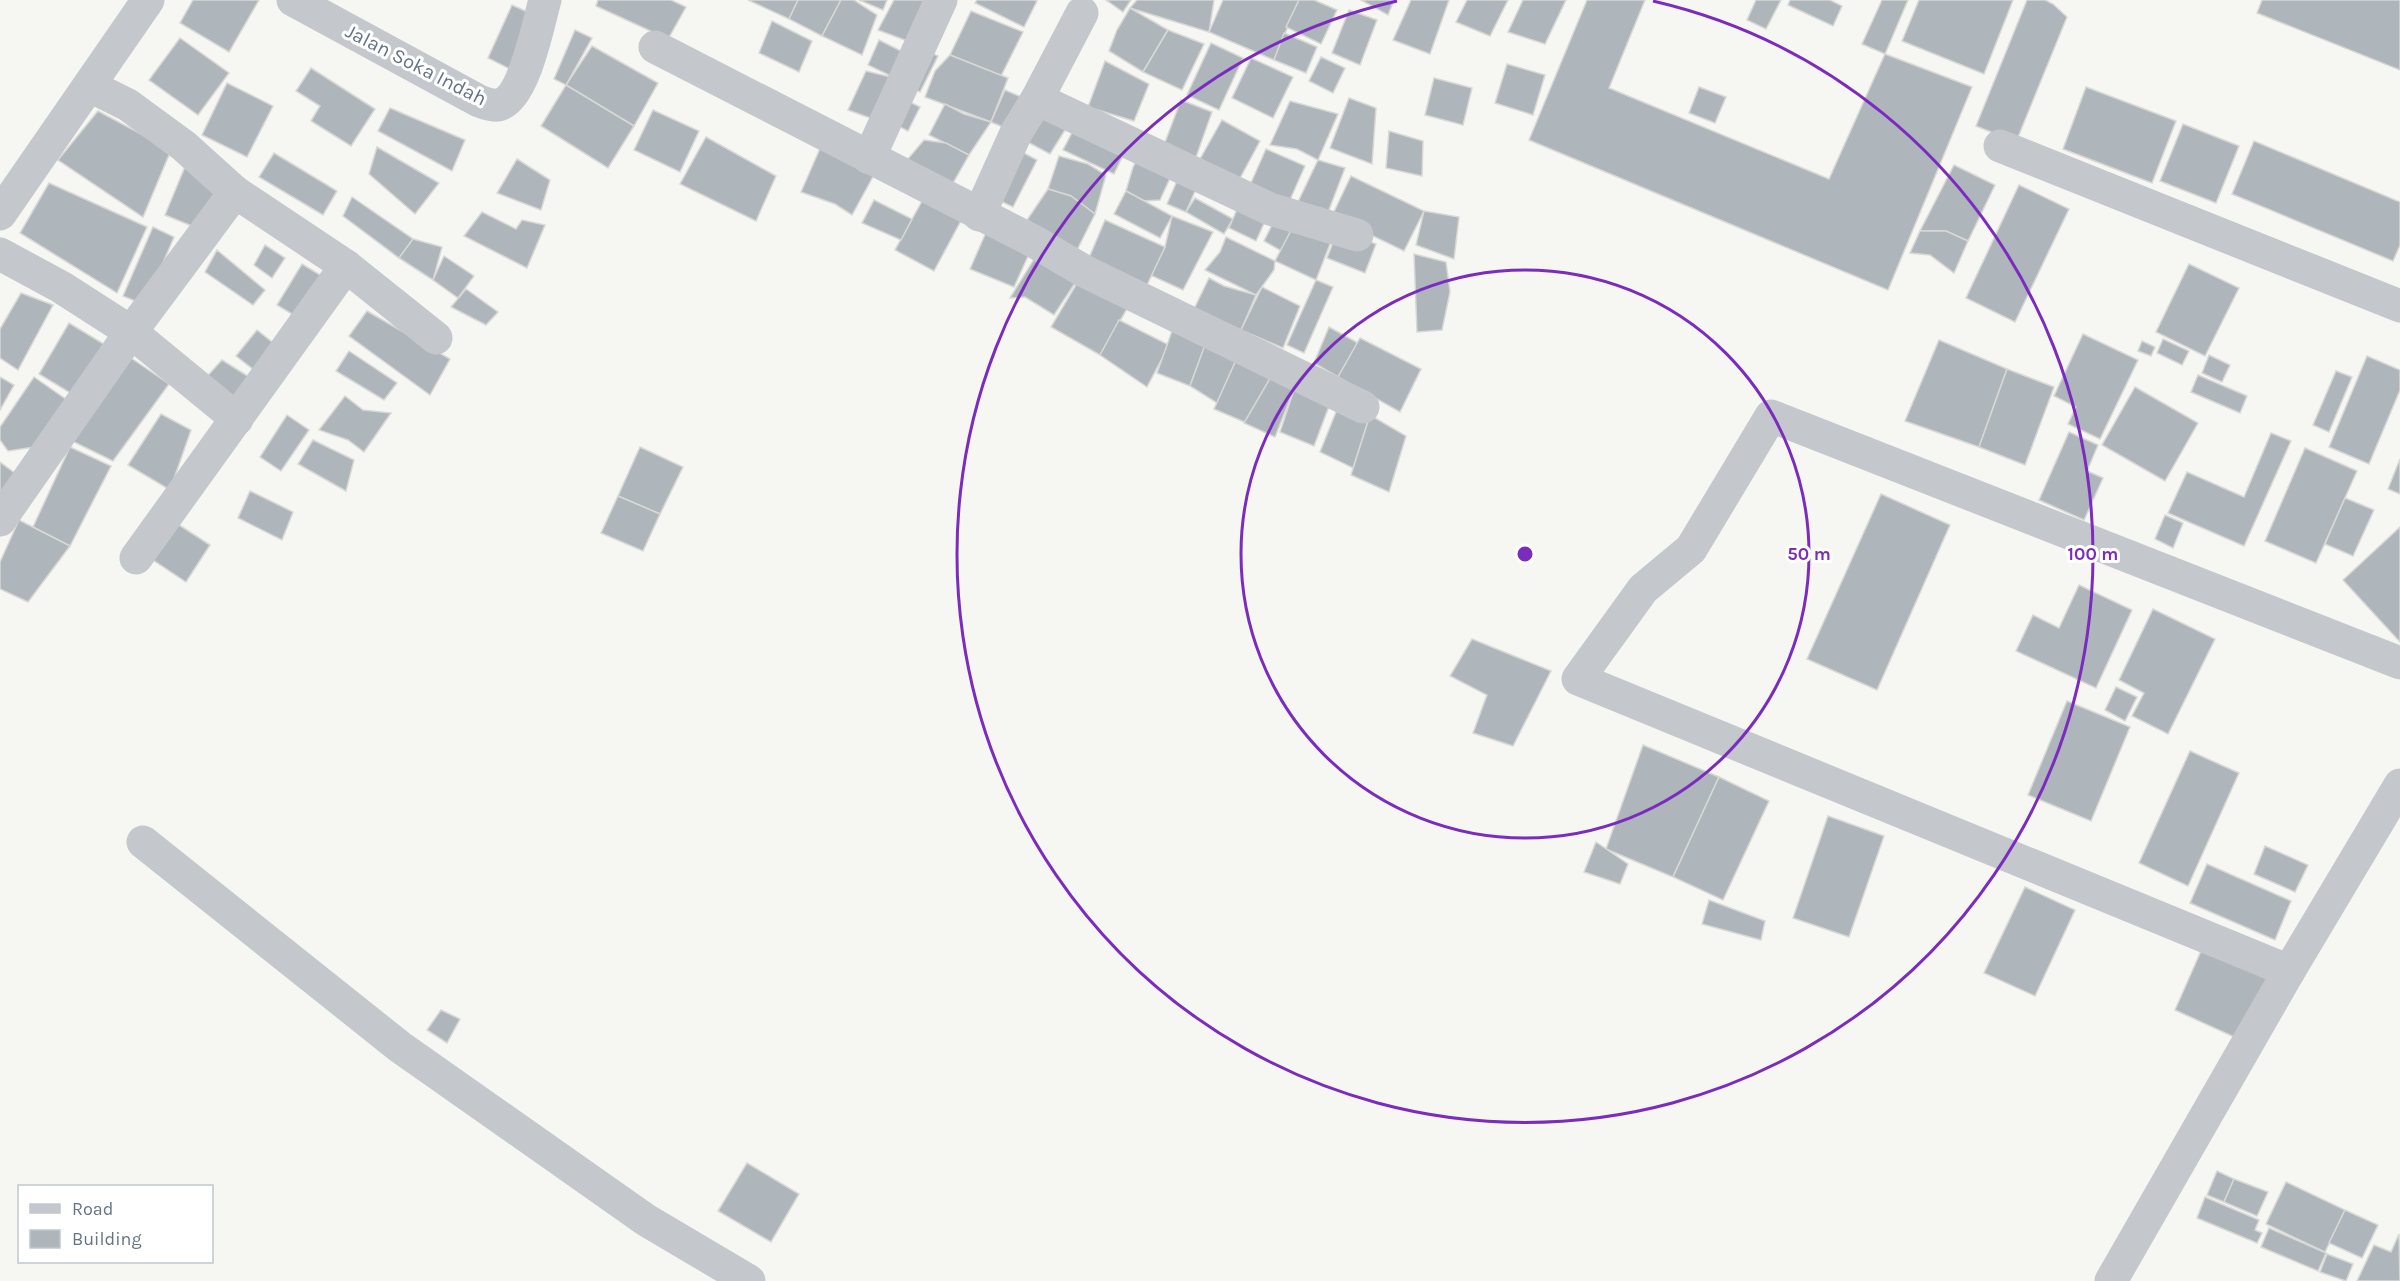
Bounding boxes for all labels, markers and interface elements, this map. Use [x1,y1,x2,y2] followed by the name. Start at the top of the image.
[342,20,490,110] street label: Jalan Soka Indah
[1787,543,1831,565] text: 50 m
[2068,543,2118,565] text: 100 m
[1515,544,1535,564] centre of rings
[18,1185,213,1263] legend
[72,1198,113,1220] text: Road
[72,1228,142,1250] text: Building

